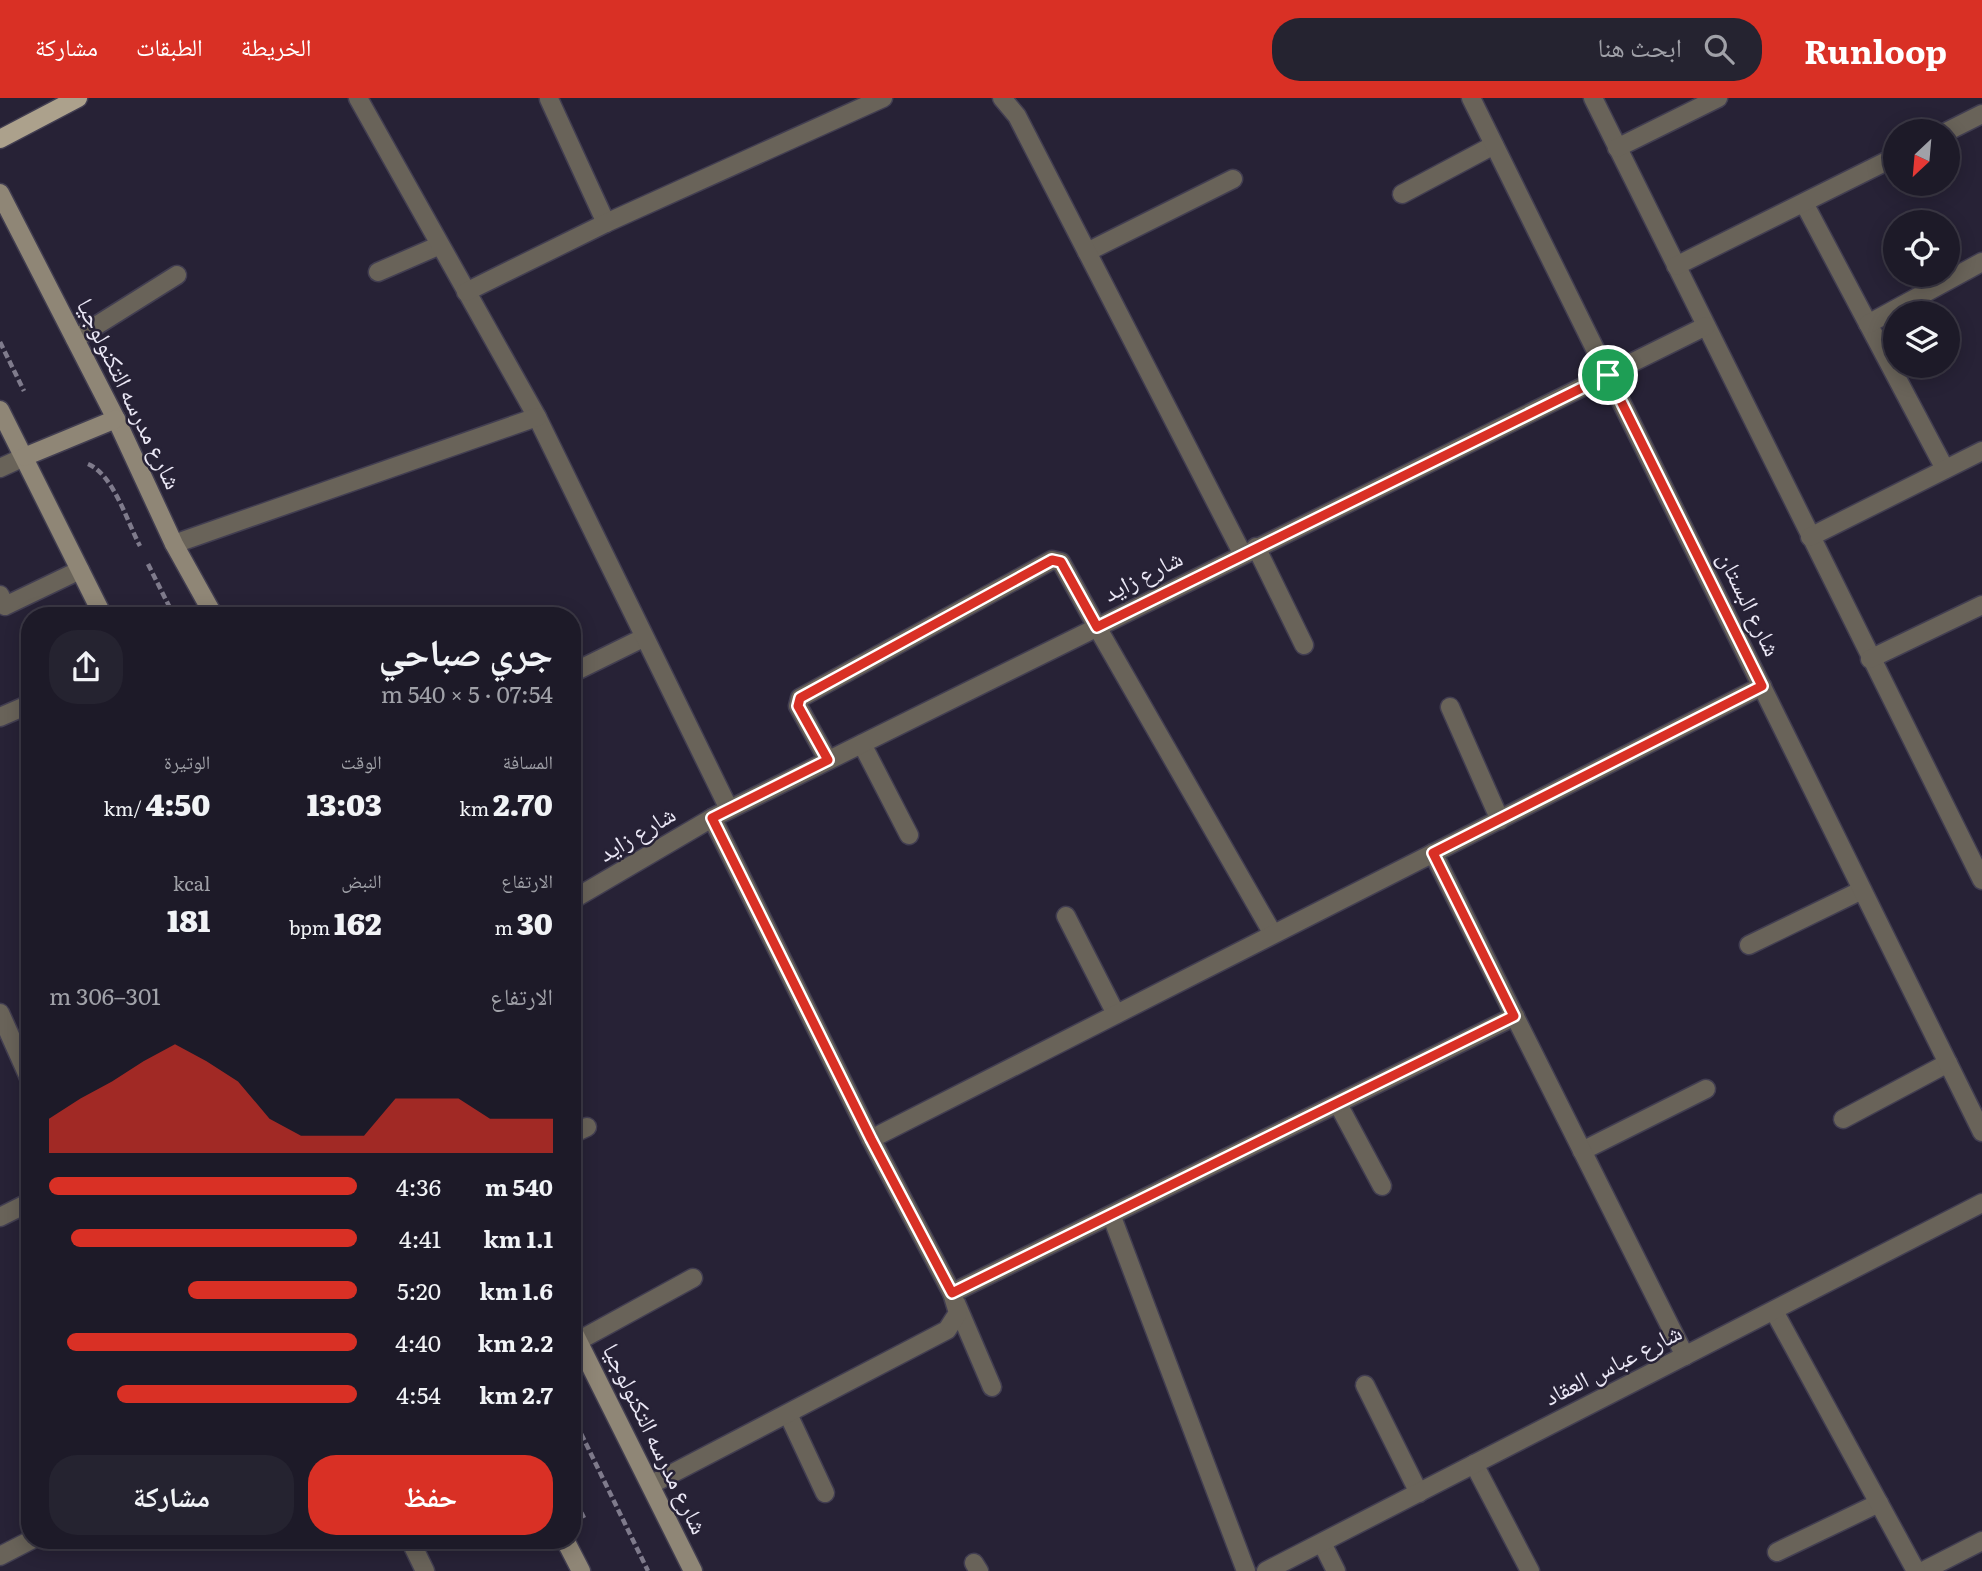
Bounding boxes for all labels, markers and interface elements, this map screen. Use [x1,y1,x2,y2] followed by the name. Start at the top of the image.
[1272,18,1762,81] search box
[1804,25,1947,74] text: Runloop
[1597,26,1682,65] text: ابحث هنا
[35,28,98,63] text: مشاركة
[136,28,203,63] text: الطبقات
[241,28,311,63] text: الخريطة
[1700,30,1738,68] icon: search
[1883,119,1960,196] north arrow
[1883,119,1960,378] map controls
[1883,210,1960,287] button: locate
[70,292,193,494] street label: شارع مدرسه التكنولوجيا
[1883,301,1960,378] button: layers
[1578,345,1638,405] pin
[1589,356,1627,394] icon: arrive
[1096,539,1188,609] street label: شارع زايد
[1711,544,1792,661] street label: شارع البستان
[378,621,553,678] text: جري صباحي
[49,630,123,704] button: share
[381,676,553,710] text: 07:54 · 5 × 540 m
[164,747,210,775] text: الوتيرة
[341,747,382,775] text: الوقت
[503,747,553,775] text: المسافة
[145,781,210,825] text: 4:50
[307,781,382,825] text: 13:03
[493,781,553,825] text: 2.70
[104,794,145,822] text: /km
[459,794,493,822] text: km
[590,795,681,869] street label: شارع زايد
[341,866,382,894] text: النبض
[501,866,553,894] text: الارتفاع
[173,869,210,897] text: kcal
[167,897,210,941] text: 181
[334,900,382,944] text: 162
[517,900,553,944] text: 30
[289,913,334,941] text: bpm
[495,913,517,941] text: m
[49,978,161,1012] text: 301–306 m
[490,978,553,1012] text: الارتفاع
[396,1169,441,1203] text: 4:36
[485,1169,553,1203] text: 540 m
[399,1221,441,1255] text: 4:41
[483,1221,553,1255] text: 1.1 km
[397,1273,441,1307] text: 5:20
[480,1273,553,1307] text: 1.6 km
[1537,1313,1687,1413] street label: شارع عباس العقاد
[395,1325,441,1359] text: 4:40
[478,1325,553,1359] text: 2.2 km
[596,1337,719,1539] street label: شارع مدرسه التكنولوجيا
[396,1377,441,1411] text: 4:54
[479,1377,553,1411] text: 2.7 km
[49,1455,294,1535] button: مشاركة
[308,1455,553,1535] button: حفظ

